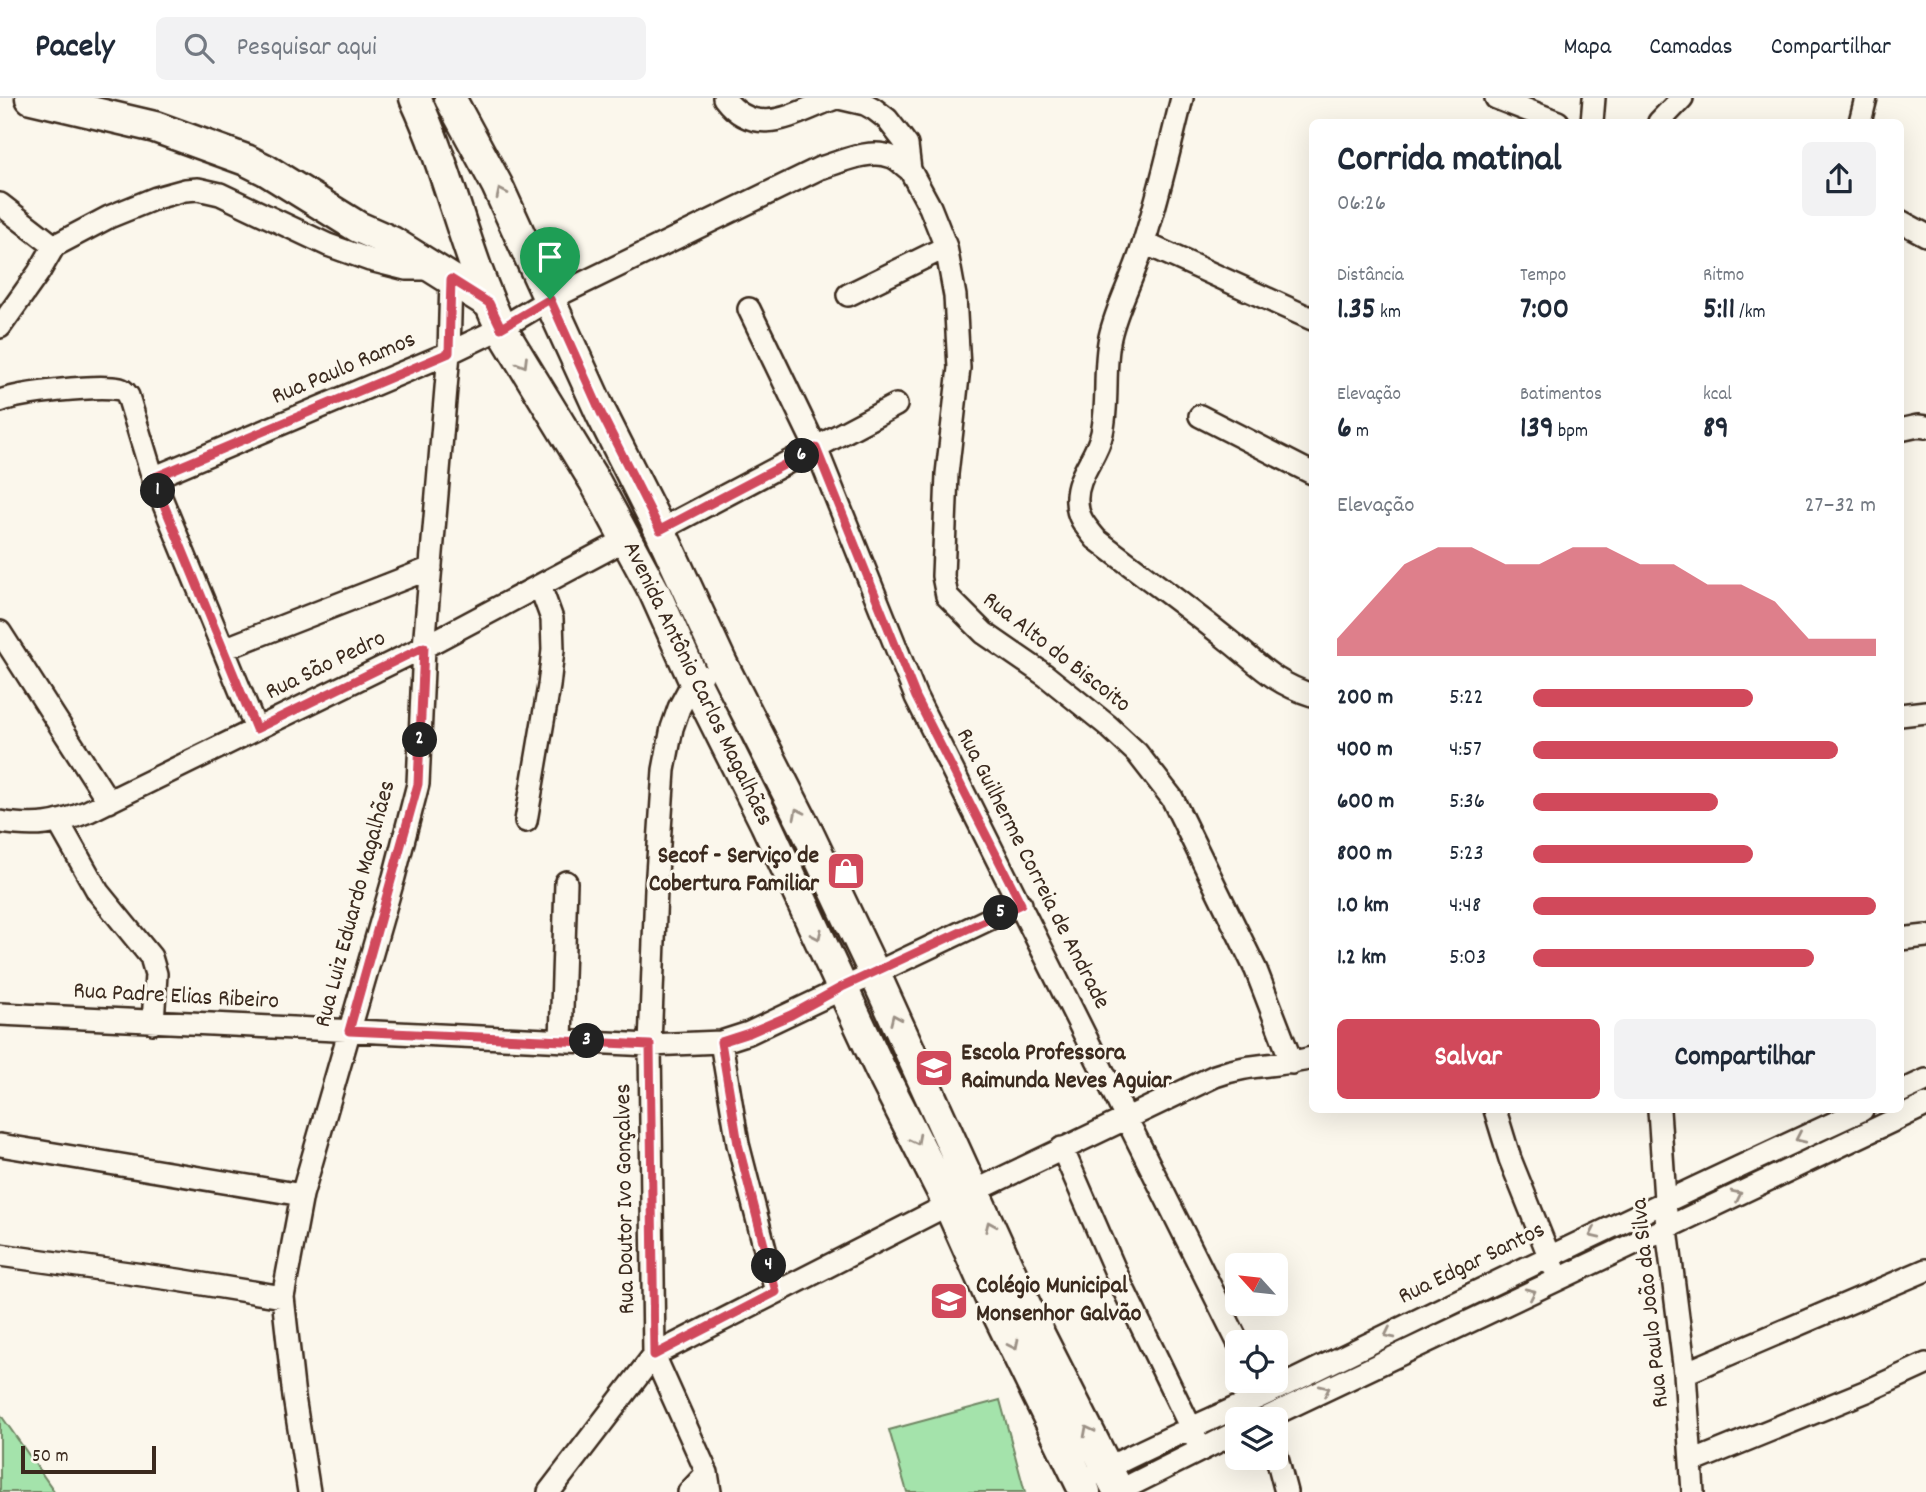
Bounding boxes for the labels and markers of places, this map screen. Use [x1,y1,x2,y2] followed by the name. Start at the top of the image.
[520,227,580,299] pin
[784,438,820,474] pin: 6
[140,474,176,508] pin: 1
[402,722,438,758] pin: 2
[649,840,820,902] place label: Secof - Serviço de Cobertura Familiar
[825,850,867,892] shop icon: Secof - Serviço de Cobertura Familiar
[984,896,1018,930] pin: 5
[570,1024,604,1058] pin: 3
[961,1037,1172,1099] place label: Escola Professora Raimunda Neves Aguiar
[913,1047,955,1089] school or university icon: Escola Professora Raimunda Neves Aguiar
[752,1248,786,1284] pin: 4
[976,1270,1142,1332] place label: Colégio Municipal Monsenhor Galvão
[928,1280,970,1322] school or university icon: Colégio Municipal Monsenhor Galvão

